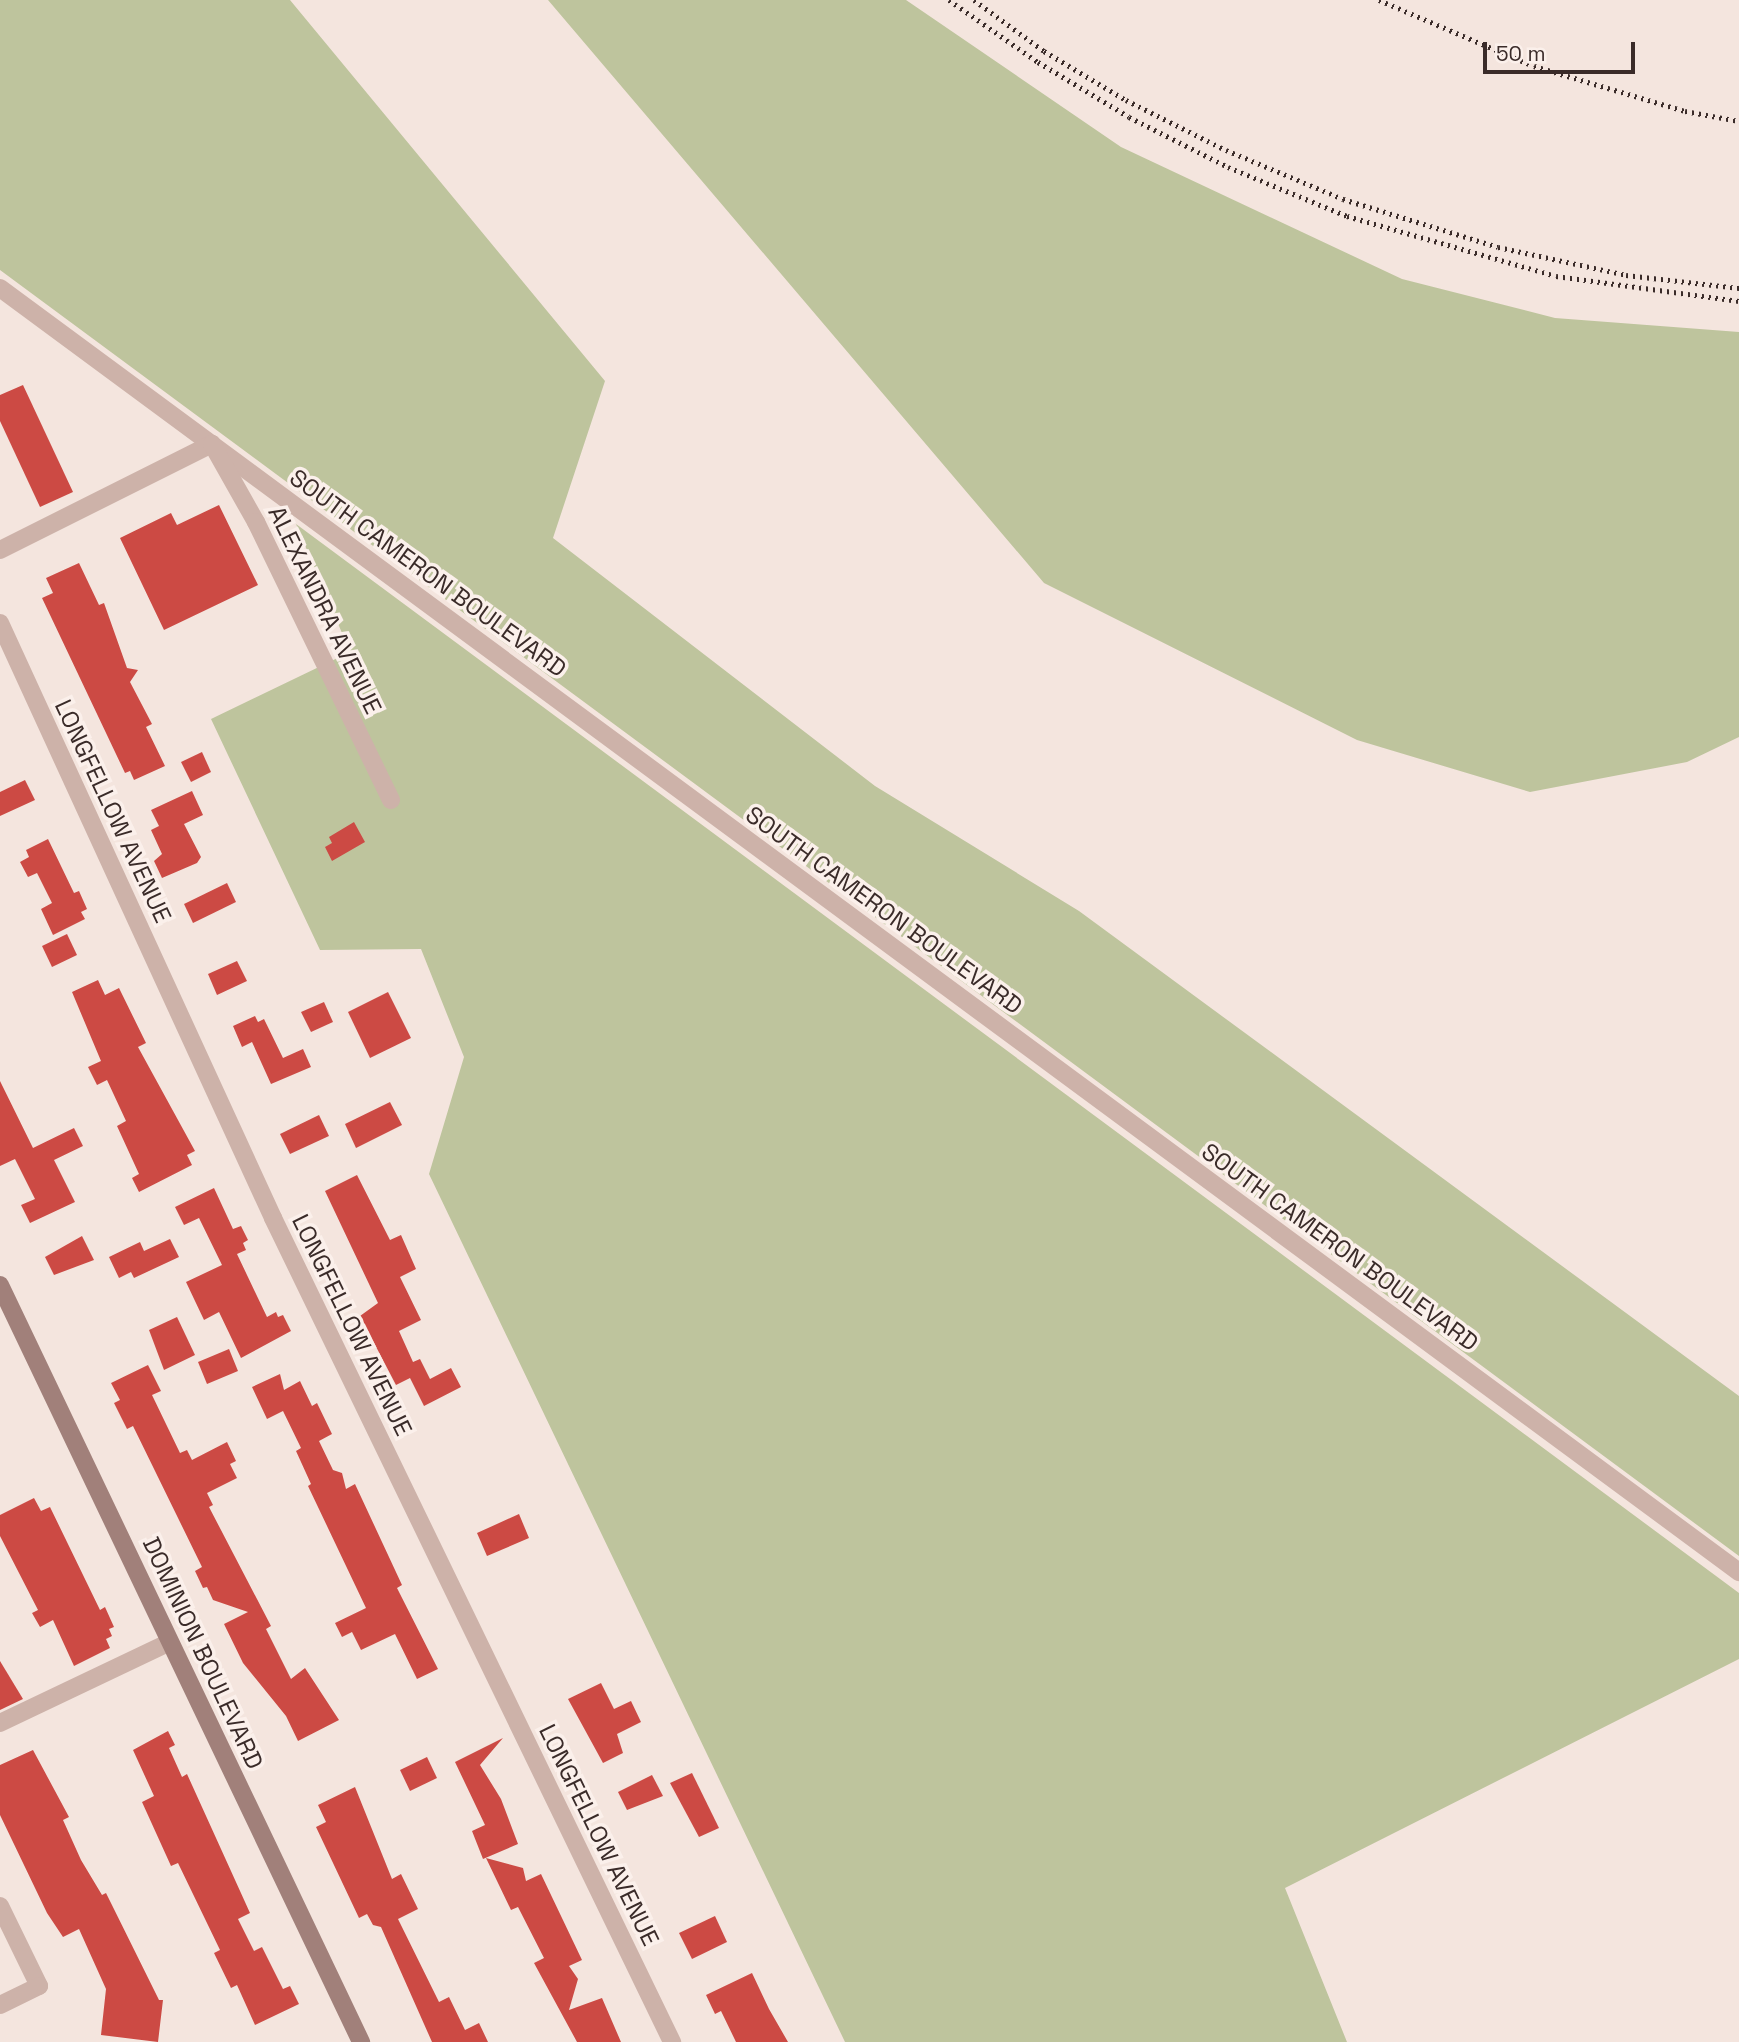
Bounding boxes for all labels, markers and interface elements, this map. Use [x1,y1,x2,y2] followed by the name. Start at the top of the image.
[1487,28,1639,72] scale bar
[1496,40,1546,67] text: 50 m
[284,463,572,683] street label: SOUTH CAMERON BOULEVARD
[262,501,388,719] street label: ALEXANDRA AVENUE
[49,695,177,927] street label: LONGFELLOW AVENUE
[740,800,1028,1020] street label: SOUTH CAMERON BOULEVARD
[1196,1137,1484,1357] street label: SOUTH CAMERON BOULEVARD
[286,1209,418,1441] street label: LONGFELLOW AVENUE
[137,1532,269,1774] street label: DOMINION BOULEVARD
[533,1719,665,1951] street label: LONGFELLOW AVENUE

